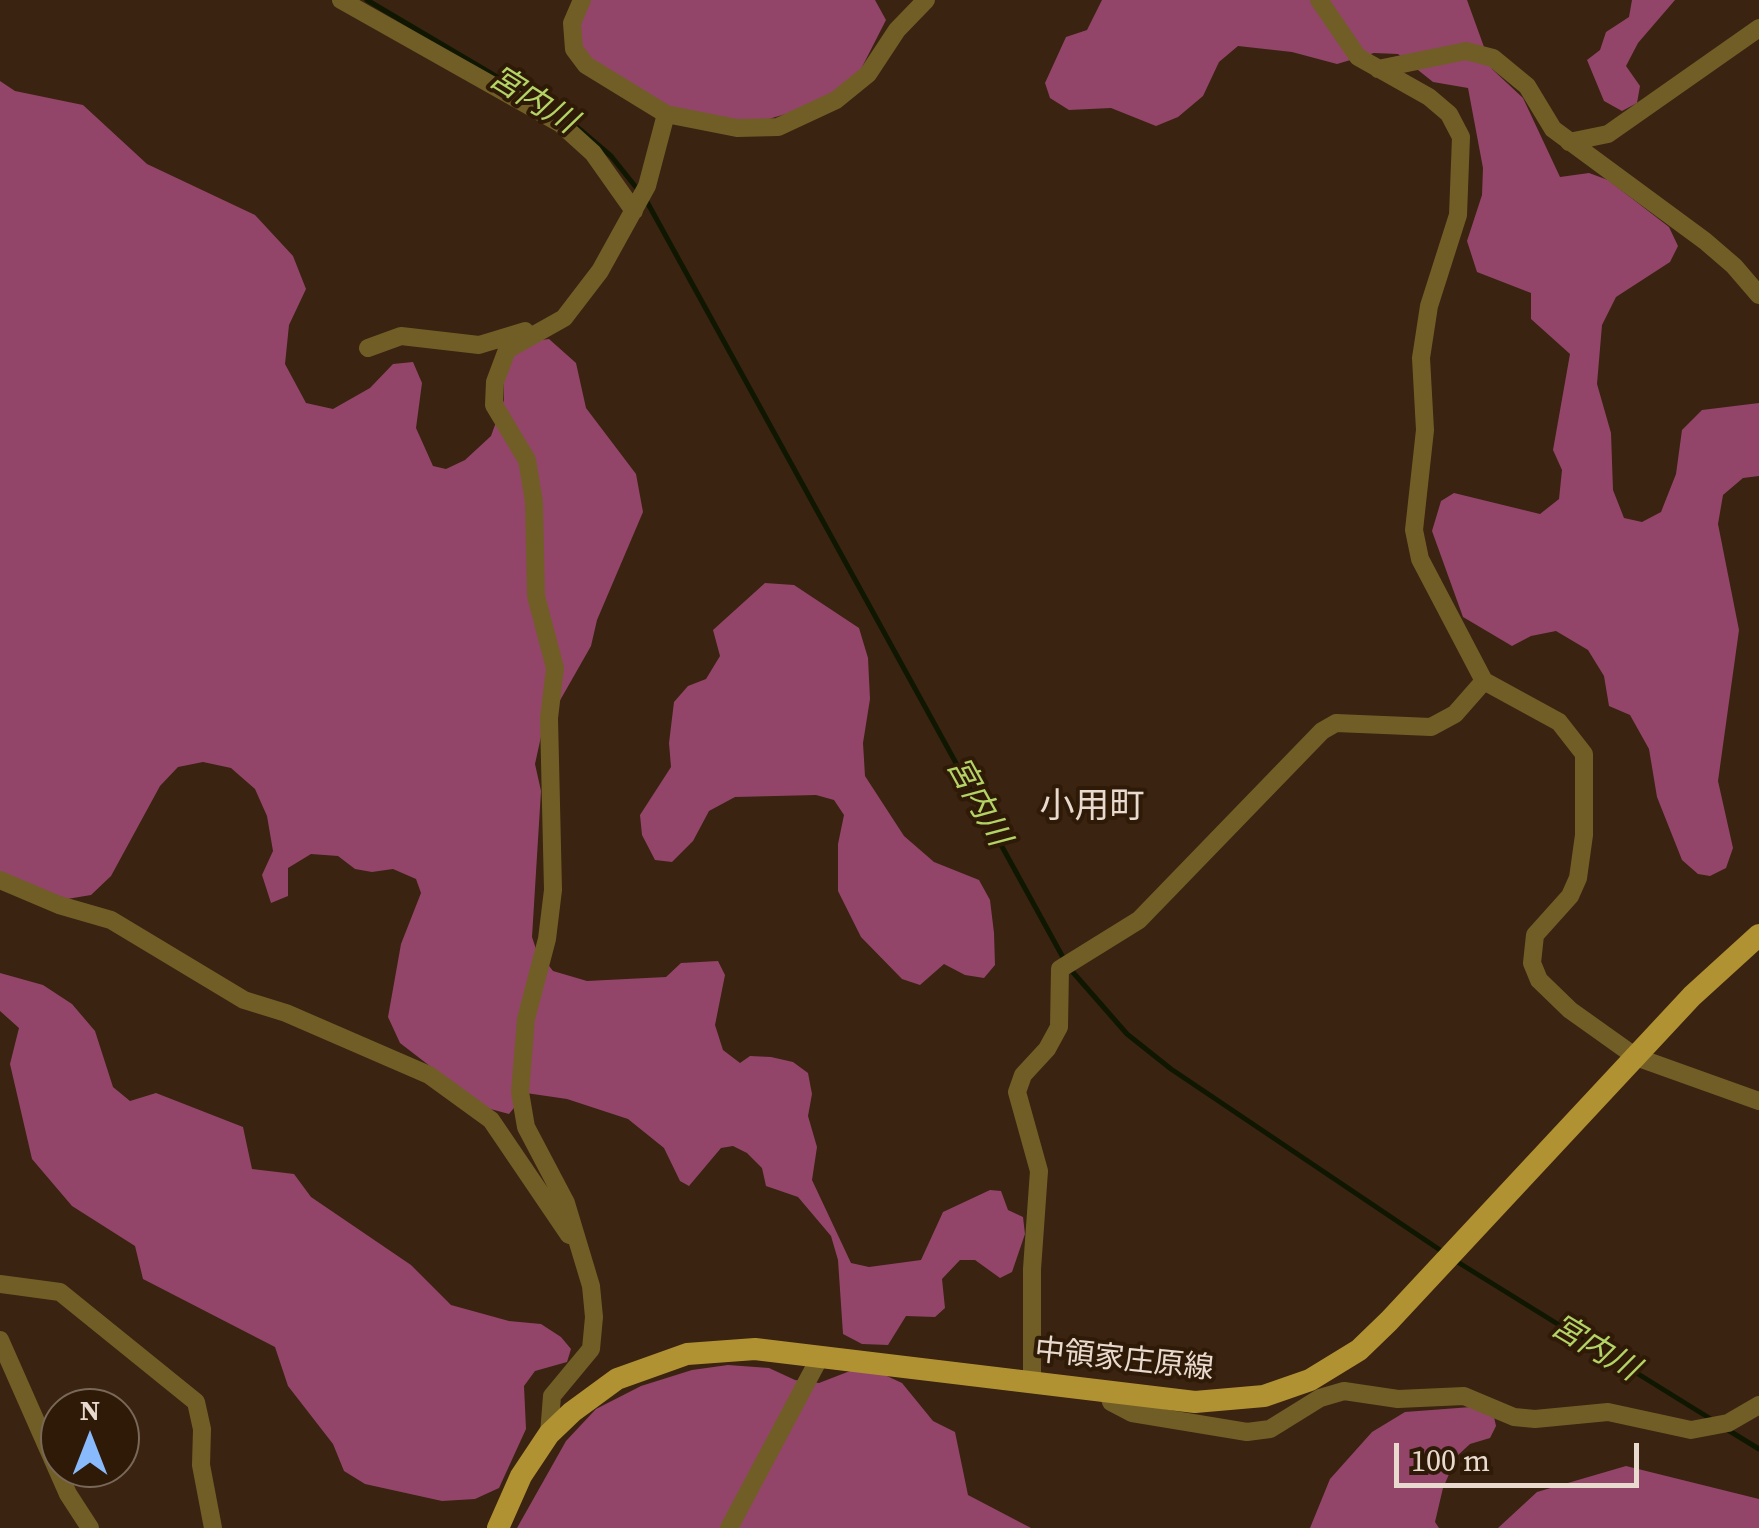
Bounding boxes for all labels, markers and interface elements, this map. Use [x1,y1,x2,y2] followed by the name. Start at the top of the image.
[481,59,583,143] water label: 宮内川
[937,751,1017,853] water label: 宮内川
[1040,787,1144,829] district label: 小用町
[1543,1308,1645,1390] water label: 宮内川
[1033,1334,1215,1388] street label: 中領家庄原線
[40,1388,140,1488] north arrow
[80,1391,100,1429] text: N
[1399,1423,1644,1485] scale bar
[1411,1440,1490,1481] text: 100 m

